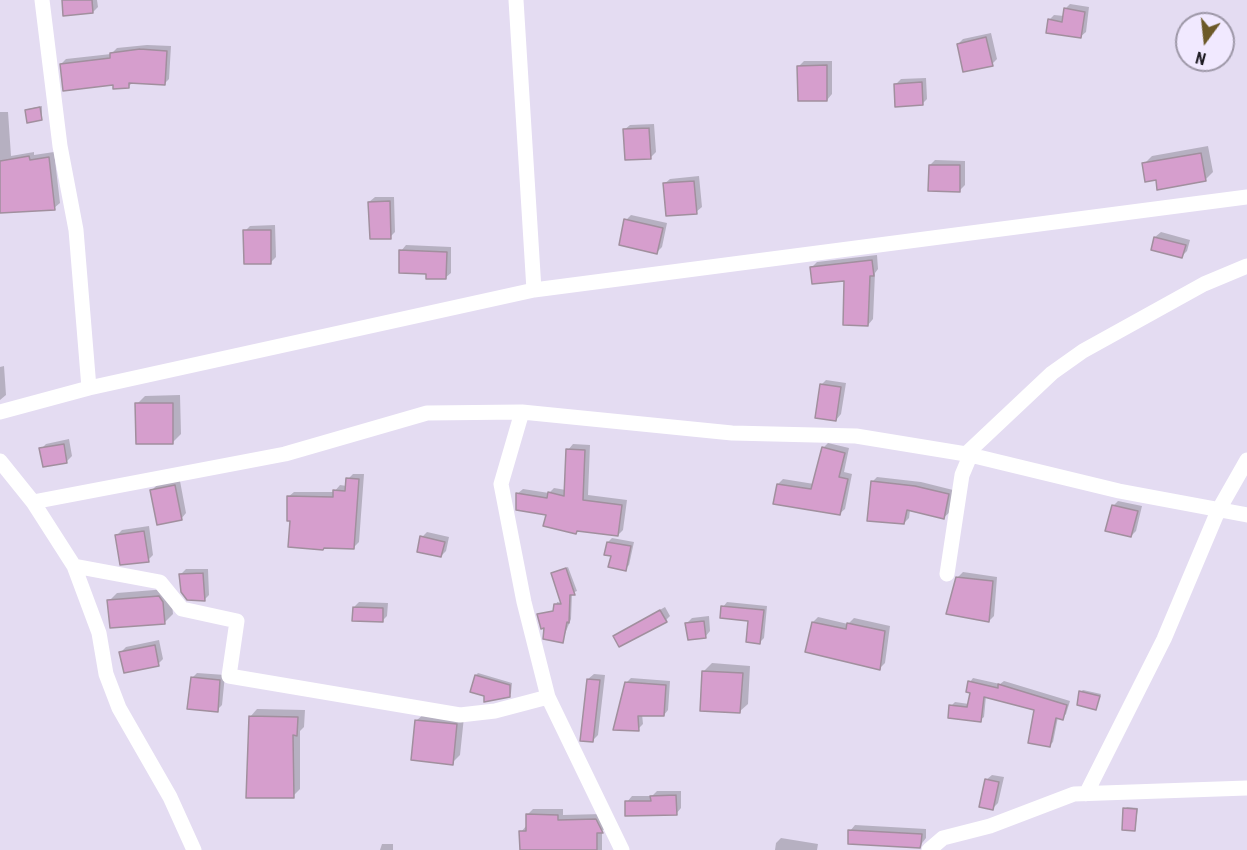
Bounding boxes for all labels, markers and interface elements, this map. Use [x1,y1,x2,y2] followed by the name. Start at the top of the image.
[1175,12,1235,72] north arrow
[1194,47,1208,68] text: N

